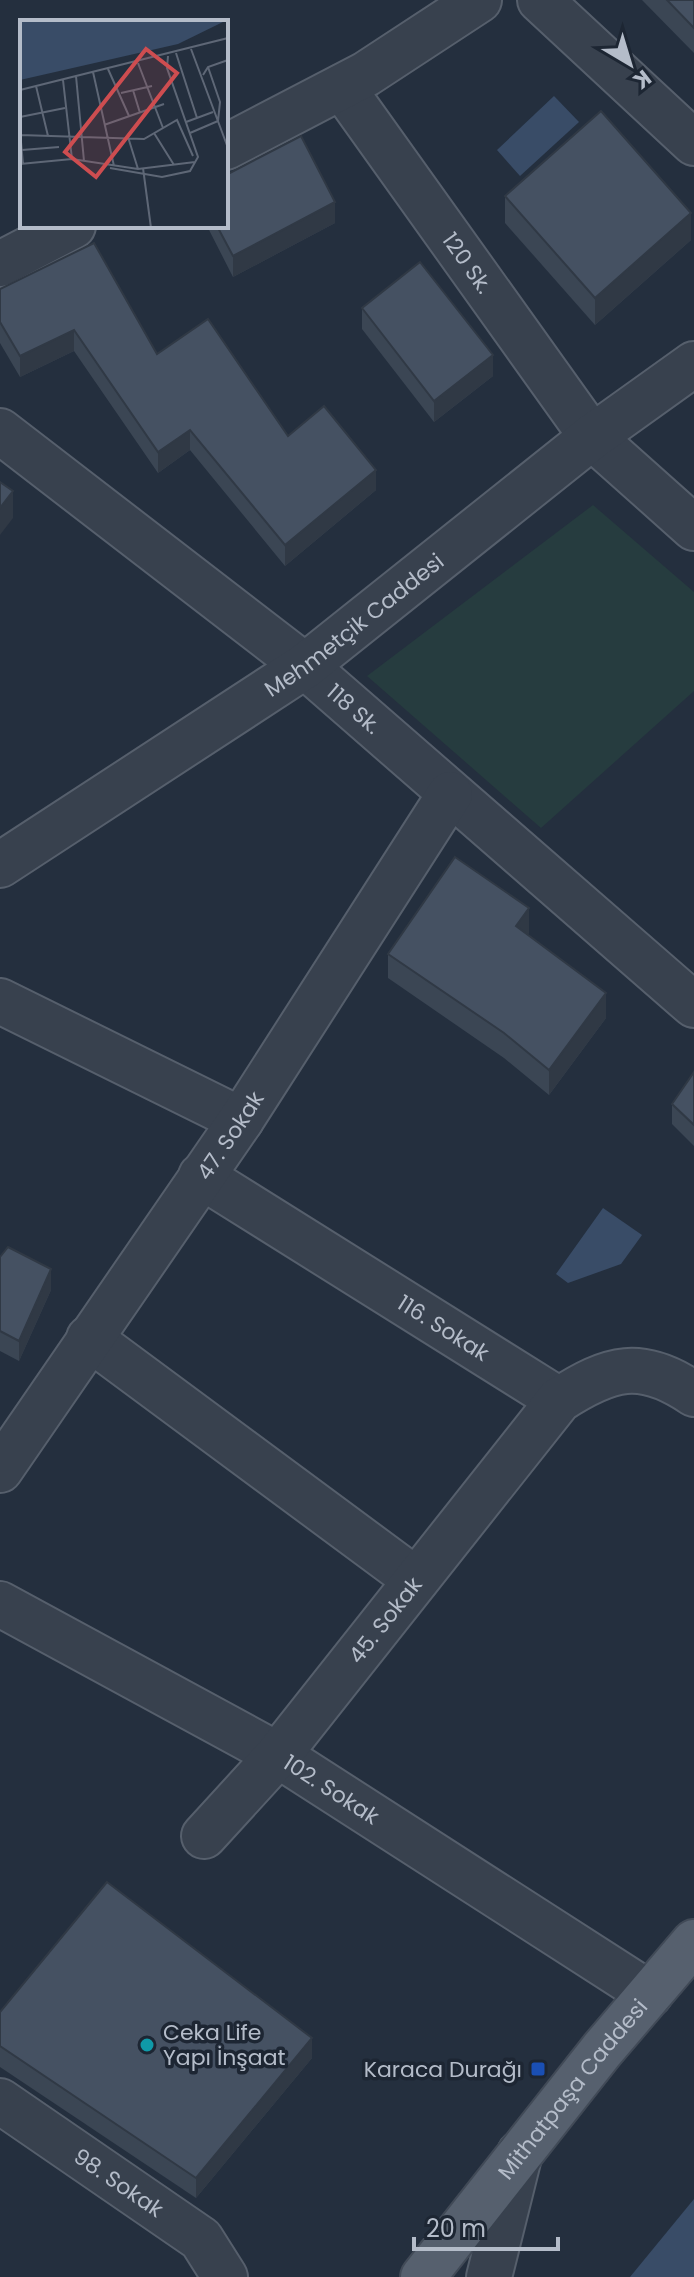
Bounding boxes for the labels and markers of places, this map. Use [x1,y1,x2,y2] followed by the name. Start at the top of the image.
[163,2017,286,2073] place label: Ceka Life Yapı İnşaat
[138,2036,156,2054] marker: Ceka Life Yapı İnşaat
[364,2054,522,2085] place label: Karaca Durağı
[529,2060,547,2078] marker: Karaca Durağı

